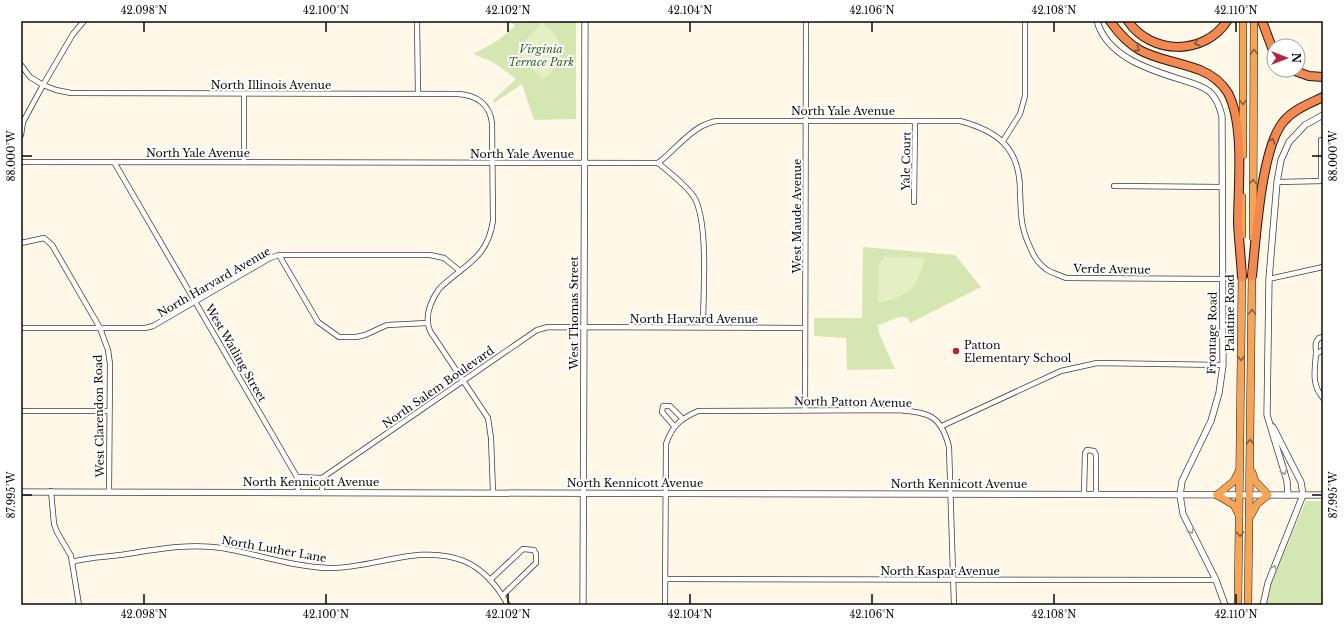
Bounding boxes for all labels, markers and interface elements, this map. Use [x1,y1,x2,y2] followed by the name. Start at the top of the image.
[121,4,167,17] text: 42.098°N
[303,4,349,17] text: 42.100°N
[486,4,530,17] text: 42.102°N
[668,4,712,17] text: 42.104°N
[849,4,895,17] text: 42.106°N
[1032,4,1076,17] text: 42.108°N
[1214,4,1258,17] text: 42.110°N
[1266,38,1306,78] north arrow
[1193,39,1200,47] one-way arrow
[508,42,574,69] park label: Virginia Terrace Park
[1133,44,1140,52] one-way arrow
[1250,49,1258,55] one-way arrow
[1289,53,1303,64] text: N
[211,78,331,92] street label: North Illinois Avenue
[1239,99,1247,105] one-way arrow
[791,104,895,118] street label: North Yale Avenue
[5,130,18,182] text: 88.000°W
[1327,130,1340,182] text: 88.000°W
[898,131,914,192] street label: Yale Court
[1267,138,1276,145] one-way arrow
[146,146,250,160] street label: North Yale Avenue
[470,147,574,161] street label: North Yale Avenue
[790,159,804,274] street label: West Maude Avenue
[1249,179,1257,185] one-way arrow
[155,244,273,320] street label: North Harvard Avenue
[567,256,581,371] street label: West Thomas Street
[1072,261,1151,277] street label: Verde Avenue
[1223,274,1237,352] street label: Palatine Road
[1204,291,1220,374] street label: Frontage Road
[202,301,270,405] street label: West Watling Street
[1248,309,1256,315] one-way arrow
[630,312,758,326] street label: North Harvard Avenue
[964,338,1072,365] place label: Patton Elementary School
[380,343,497,431] street label: North Salem Boulevard
[951,346,961,356] marker: Patton Elementary School
[91,354,107,479] street label: West Clarendon Road
[1237,355,1245,361] one-way arrow
[794,394,912,410] street label: North Patton Avenue
[1246,439,1254,445] one-way arrow
[1279,469,1287,476] one-way arrow
[5,471,18,518] text: 87.995°W
[1327,471,1340,518] text: 87.995°W
[243,475,379,489] street label: North Kennicott Avenue
[567,476,703,490] street label: North Kennicott Avenue
[891,477,1027,491] street label: North Kennicott Avenue
[1186,527,1194,535] one-way arrow
[1236,531,1244,537] one-way arrow
[220,533,328,565] street label: North Luther Lane
[880,564,1000,578] street label: North Kaspar Avenue
[1269,564,1277,571] one-way arrow
[121,608,167,621] text: 42.098°N
[303,608,349,621] text: 42.100°N
[486,608,530,621] text: 42.102°N
[668,608,712,621] text: 42.104°N
[849,608,895,621] text: 42.106°N
[1032,608,1076,621] text: 42.108°N
[1214,608,1258,621] text: 42.110°N

